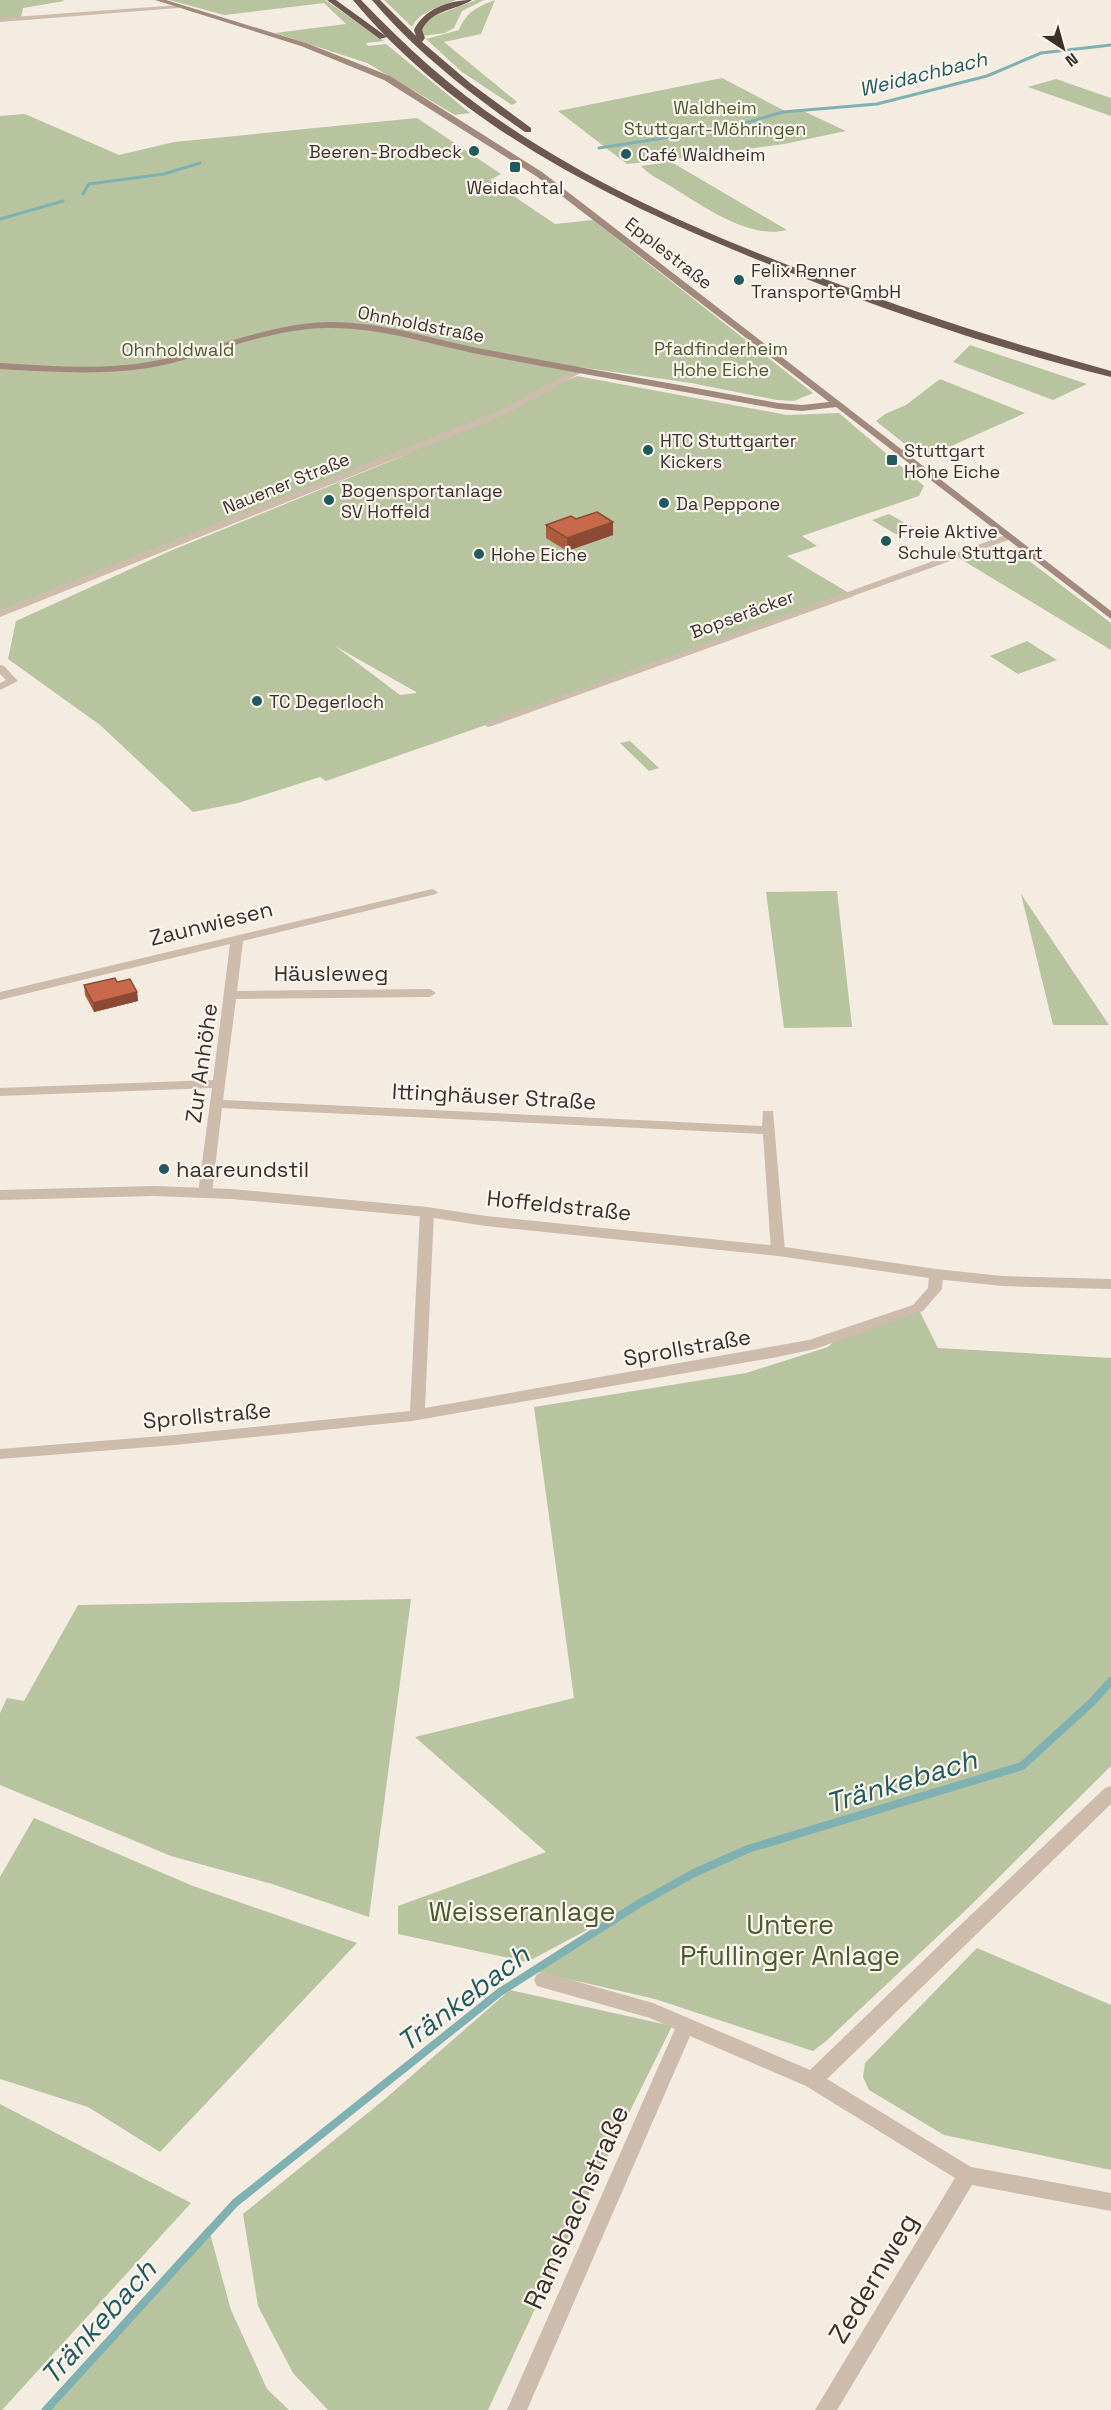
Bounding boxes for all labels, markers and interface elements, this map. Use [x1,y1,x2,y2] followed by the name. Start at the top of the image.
[1033,18,1093,78] north arrow
[856,45,990,102] water label: Weidachbach
[1061,48,1082,71] text: N
[624,96,806,140] park label: Waldheim Stuttgart-Möhringen
[309,140,462,163] place label: Beeren-Brodbeck
[638,143,766,166] place label: Café Waldheim
[467,144,481,158] marker: Beeren-Brodbeck
[619,147,633,161] marker: Café Waldheim
[508,160,522,174] marker: Weidachtal
[467,176,563,199] place label: Weidachtal
[621,212,717,294] street label: Epplestraße
[751,259,901,303] place label: Felix Renner Transporte GmbH
[732,273,746,287] marker: Felix Renner Transporte GmbH
[356,300,486,348] street label: Ohnholdstraße
[654,337,788,381] park label: Pfadfinderheim Hohe Eiche
[122,338,234,361] park label: Ohnholdwald
[660,429,797,473] place label: HTC Stuttgarter Kickers
[904,439,1000,483] place label: Stuttgart Hohe Eiche
[641,443,655,457] marker: HTC Stuttgarter Kickers
[219,447,353,519] street label: Nauener Straße
[885,453,899,467] marker: Stuttgart Hohe Eiche
[341,479,503,523] place label: Bogensportanlage SV Hoffeld
[676,492,780,515] place label: Da Peppone
[322,493,336,507] marker: Bogensportanlage SV Hoffeld
[657,496,671,510] marker: Da Peppone
[898,520,1043,564] place label: Freie Aktive Schule Stuttgart
[879,534,893,548] marker: Freie Aktive Schule Stuttgart
[491,543,587,566] place label: Hohe Eiche
[472,547,486,561] marker: Hohe Eiche
[687,585,797,643] street label: Bopseräcker
[269,690,384,713] place label: TC Degerloch
[250,694,264,708] marker: TC Degerloch
[146,894,276,952] street label: Zaunwiesen
[274,959,388,987] street label: Häusleweg
[179,1001,223,1125] street label: Zur Anhöhe
[391,1077,597,1115] street label: Ittinghäuser Straße
[176,1155,309,1183] place label: haareundstil
[157,1162,171,1176] marker: haareundstil
[485,1183,633,1227] street label: Hoffeldstraße
[621,1322,753,1372] street label: Sprollstraße
[142,1395,272,1435] street label: Sprollstraße
[821,1741,982,1821] water label: Tränkebach
[428,1894,616,1929] park label: Weisseranlage
[680,1907,900,1973] park label: Untere Pfullinger Anlage
[390,1936,537,2059] water label: Tränkebach
[515,2099,637,2315] street label: Ramsbachstraße
[820,2206,926,2350] street label: Zedernweg
[32,2251,164,2392] water label: Tränkebach

